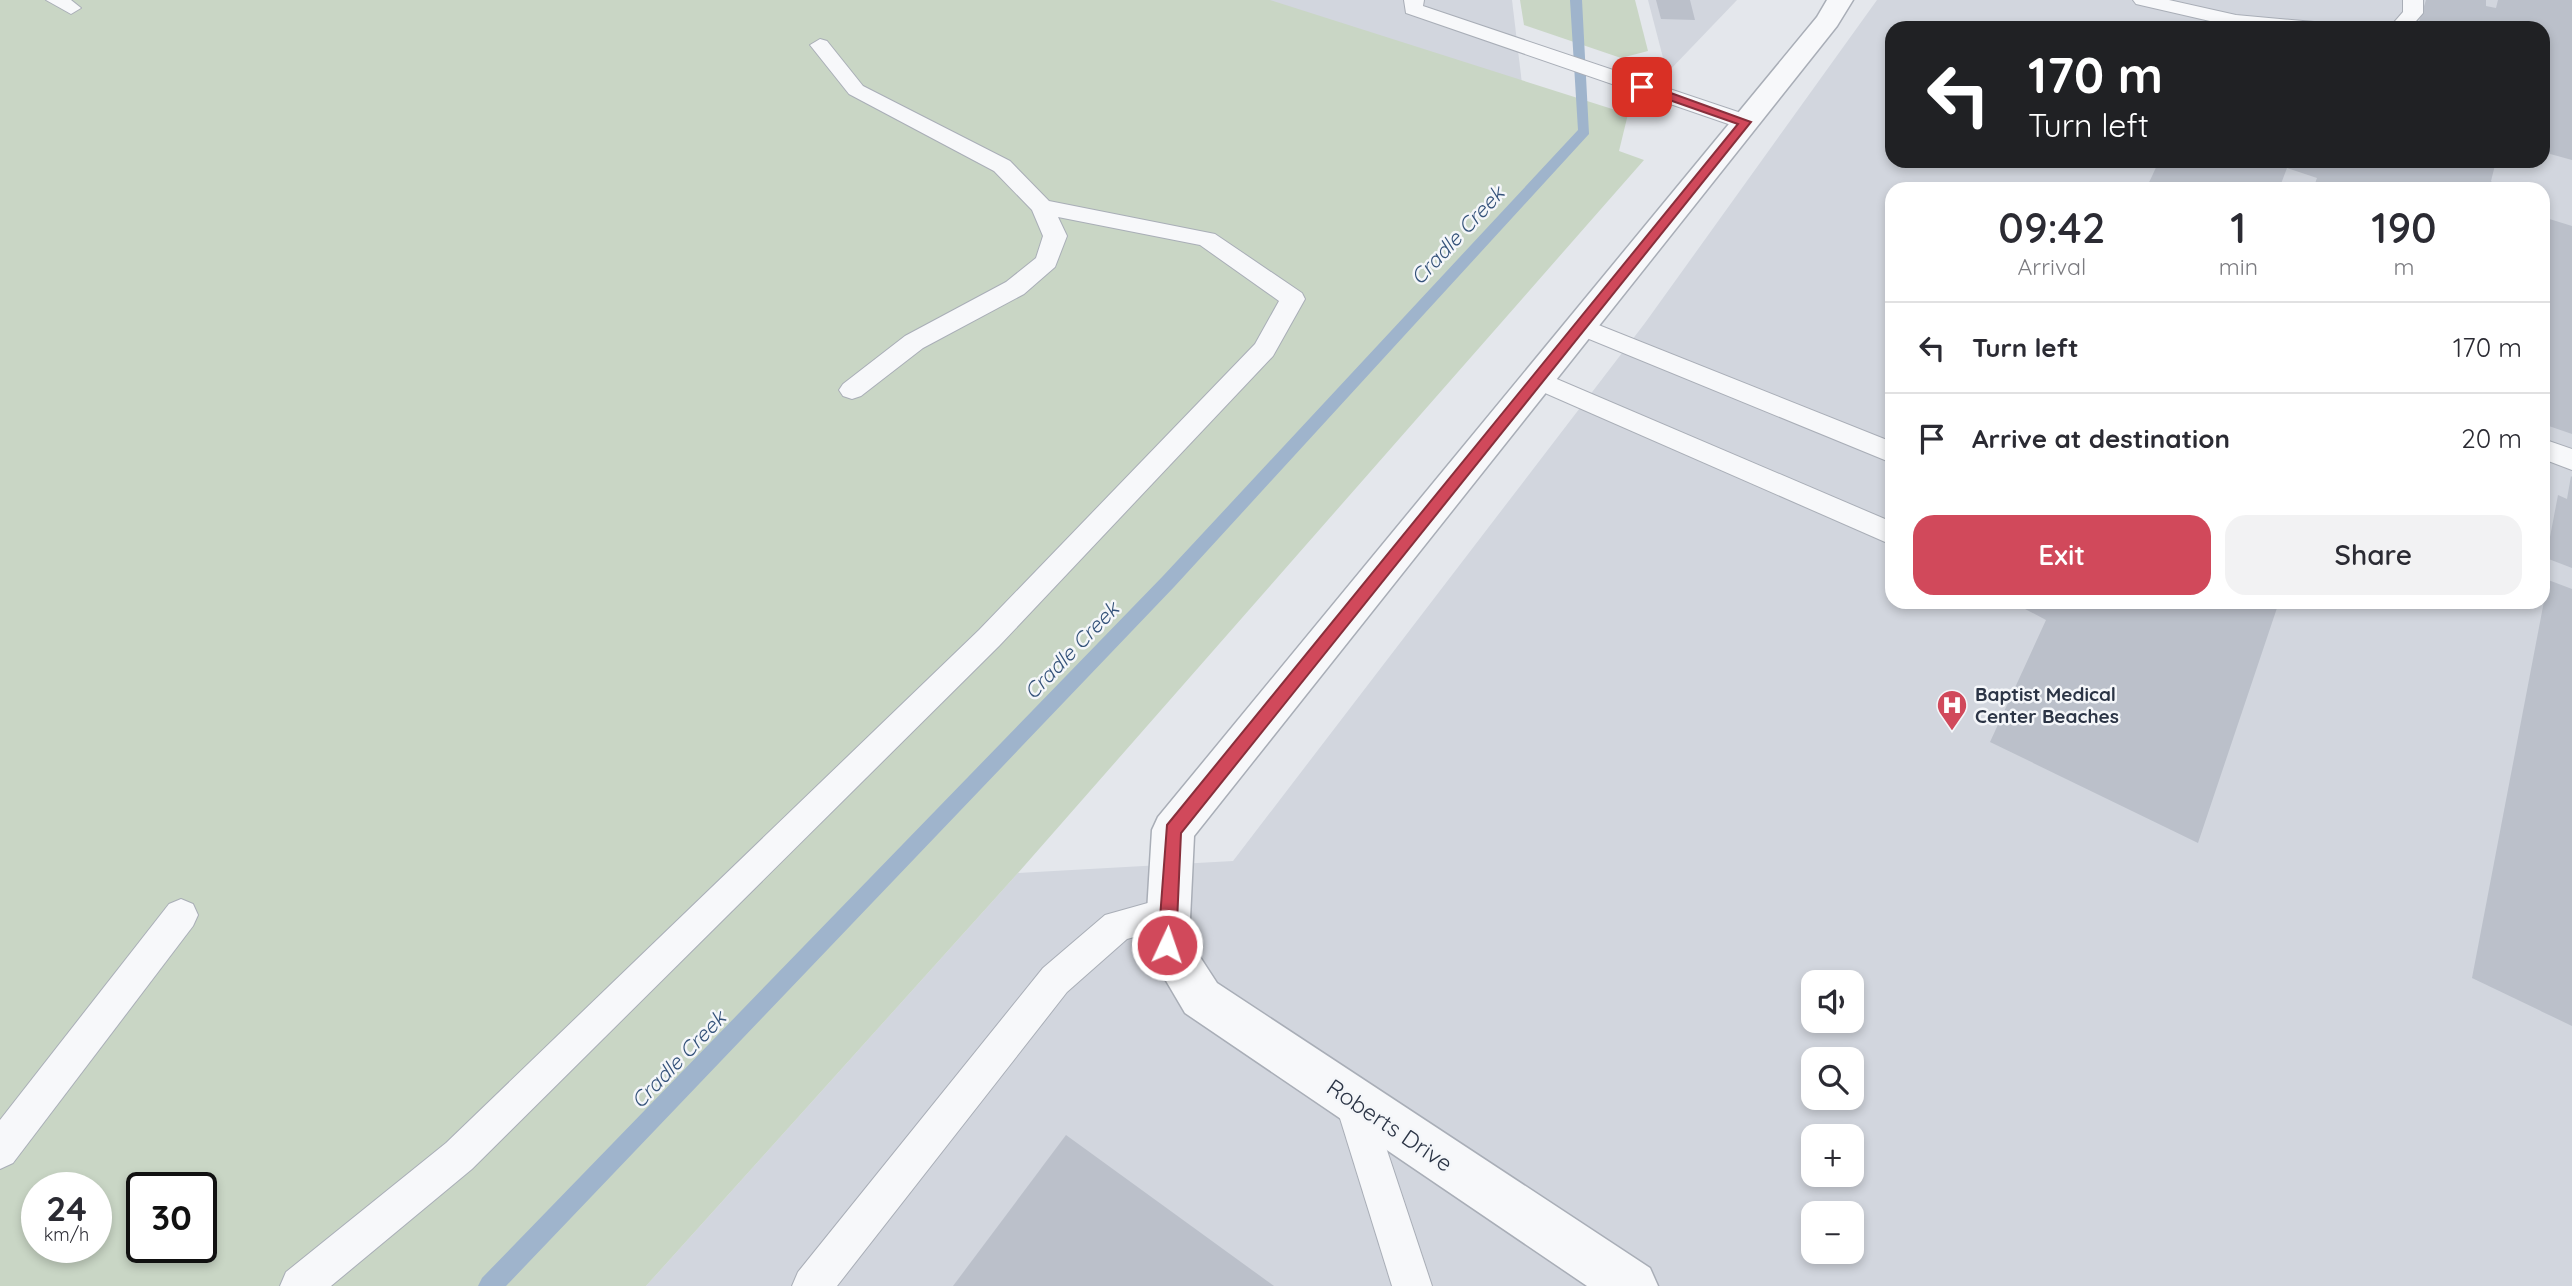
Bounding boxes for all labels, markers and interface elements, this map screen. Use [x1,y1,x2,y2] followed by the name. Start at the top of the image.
[2028,44,2163,105] text: 170 m
[1913,49,2004,140] icon: left
[1612,57,1672,117] pin
[1623,68,1661,106] icon: arrive
[2028,105,2149,145] text: Turn left
[1405,179,1511,290] water label: Cradle Creek
[1998,201,2105,254] text: 09:42
[2230,201,2246,254] text: 1
[2371,201,2437,254] text: 190
[2017,252,2086,281] text: Arrival
[2219,252,2258,281] text: min
[2393,252,2414,281] text: m
[1913,329,1951,367] icon: left
[1972,331,2079,364] text: Turn left
[2453,331,2522,364] text: 170 m
[1913,420,1951,458] icon: arrive
[1972,422,2230,455] text: Arrive at destination
[2461,422,2522,455] text: 20 m
[1913,515,2211,595] button: Exit
[2225,515,2522,595] button: Share
[1018,595,1125,704] water label: Cradle Creek
[1975,682,2119,728] place label: Baptist Medical Center Beaches
[1935,688,1969,732] hospital icon: Baptist Medical Center Beaches
[1130,908,1204,982] position arrow
[1801,970,1864,1264] map controls
[1801,970,1864,1033] button: sound
[625,1004,732,1113] water label: Cradle Creek
[1801,1047,1864,1110] button: search
[1322,1072,1458,1178] street label: Roberts Drive
[1801,1124,1864,1187] button: +
[126,1172,217,1263] speed limit sign: 30
[46,1186,87,1230] text: 24
[1801,1201,1864,1264] button: −
[44,1223,89,1246] text: km/h

